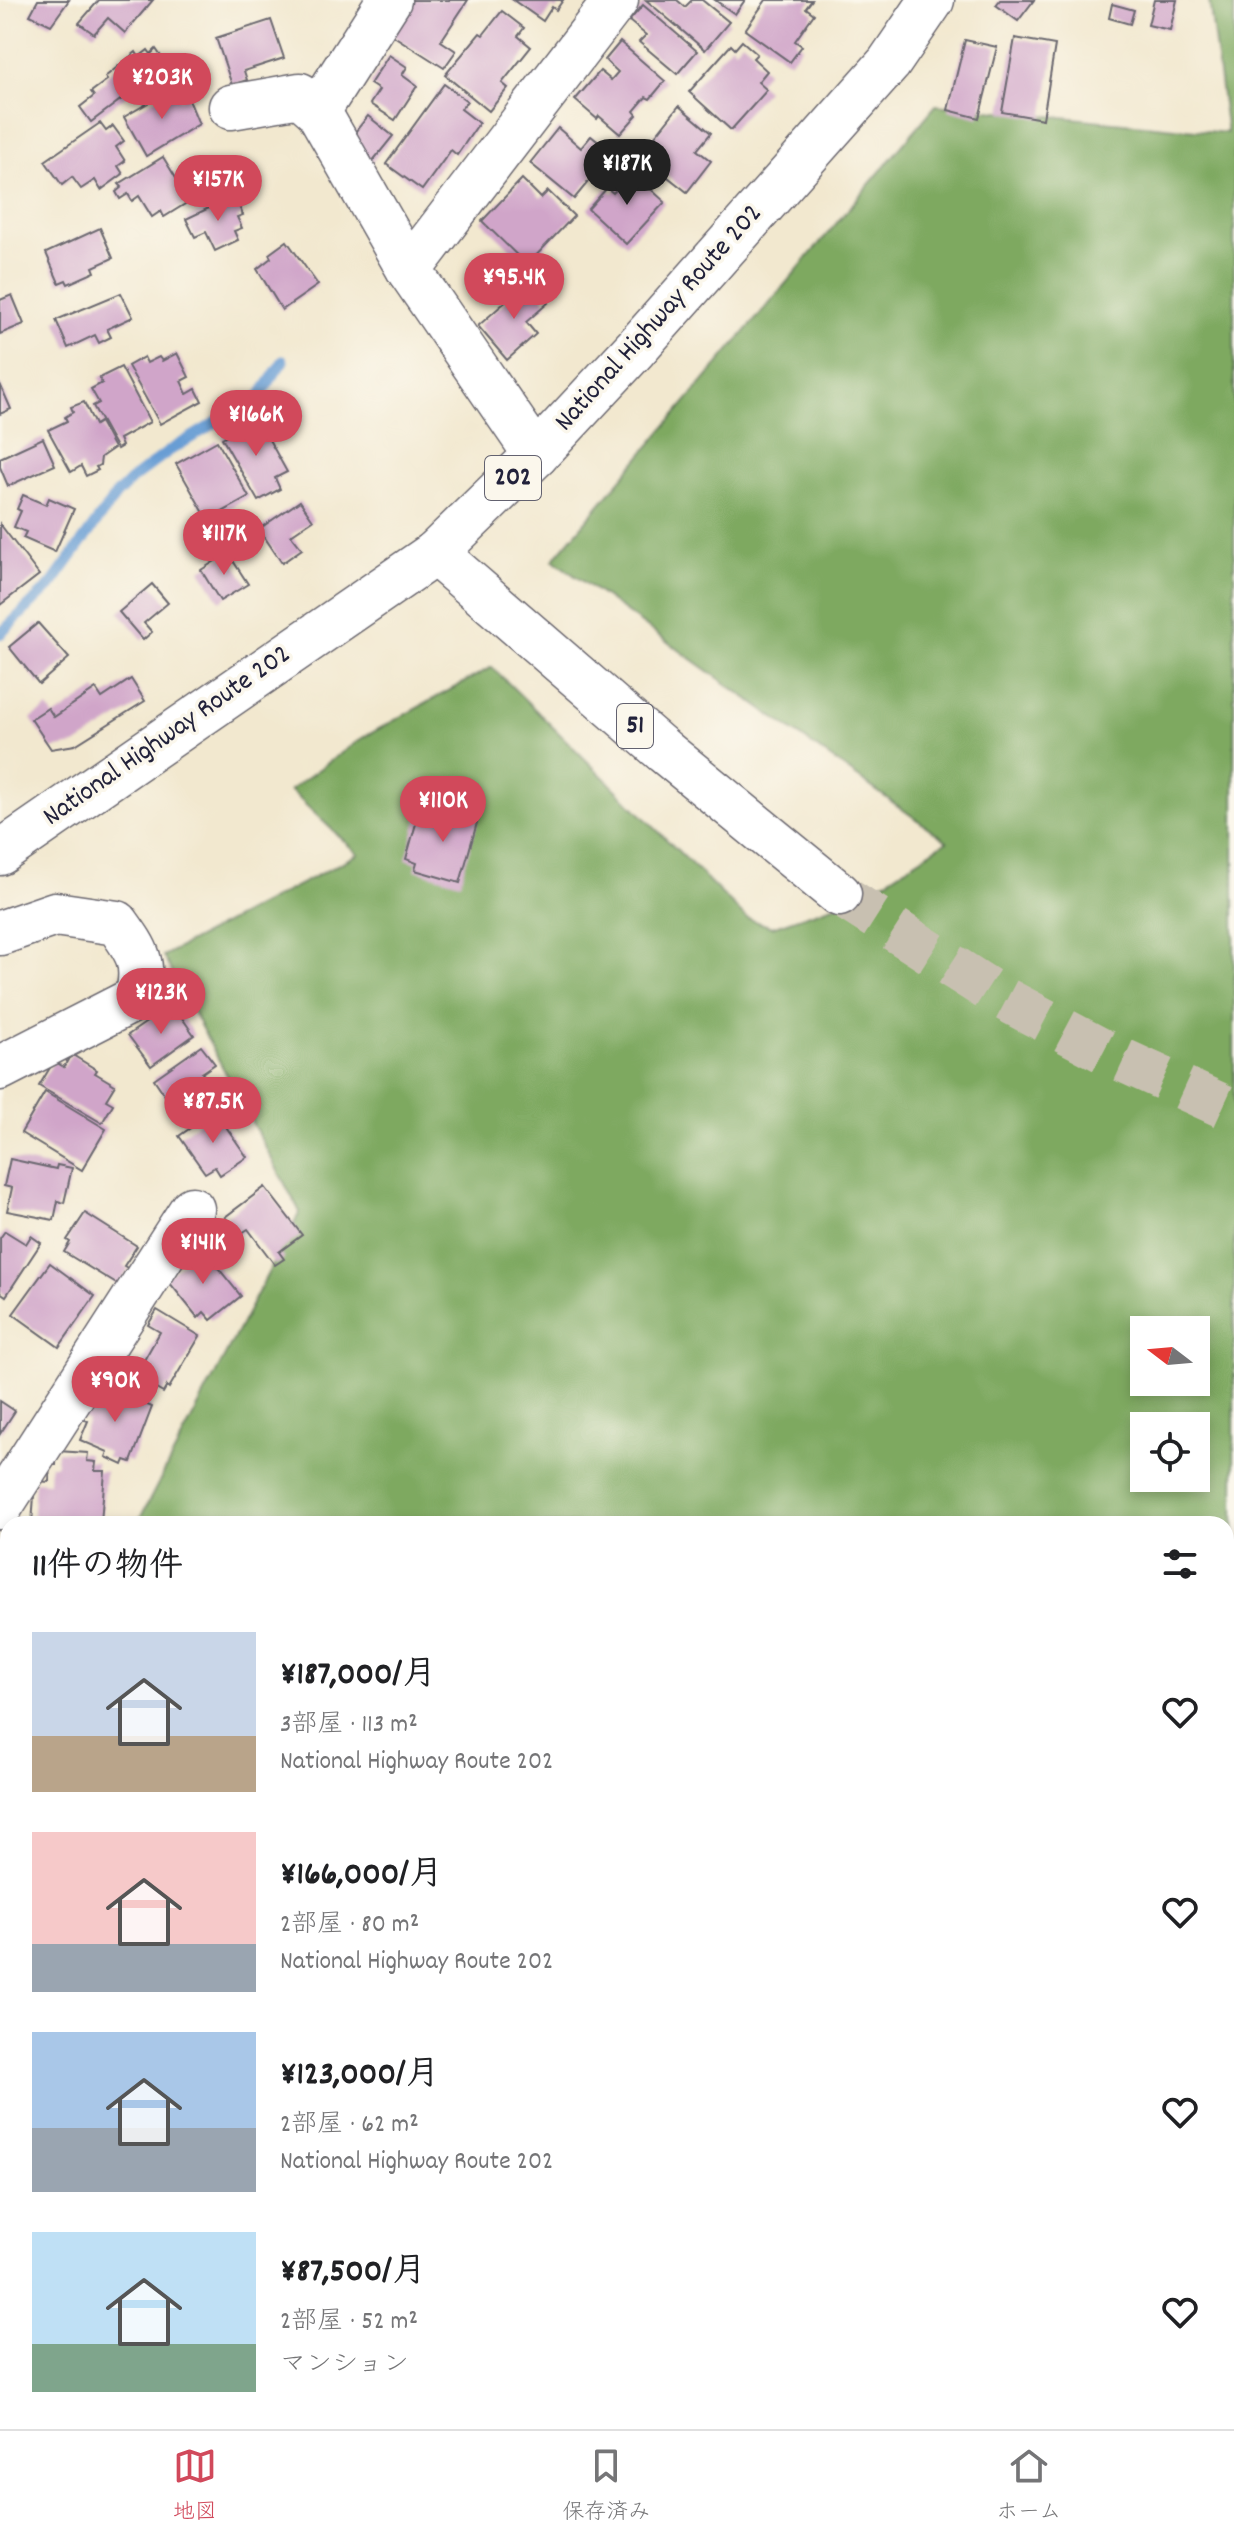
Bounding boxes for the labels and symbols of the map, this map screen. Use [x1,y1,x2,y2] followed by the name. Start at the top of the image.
[106,53,218,121] pin: ¥203K
[571,139,683,207] pin: ¥187K
[162,155,274,223] pin: ¥157K
[547,196,773,442] street label: National Highway Route 202
[449,253,579,321] pin: ¥95.4K
[200,390,312,458] pin: ¥166K
[485,456,541,500] road number: 202
[168,509,280,577] pin: ¥117K
[36,636,300,838] street label: National Highway Route 202
[617,704,653,748] road number: 51
[387,776,499,844] pin: ¥110K
[105,968,217,1036] pin: ¥123K
[148,1077,278,1145] pin: ¥87.5K
[147,1218,259,1286] pin: ¥141K
[1130,1316,1210,1396] north arrow
[68,1356,162,1424] pin: ¥90K

